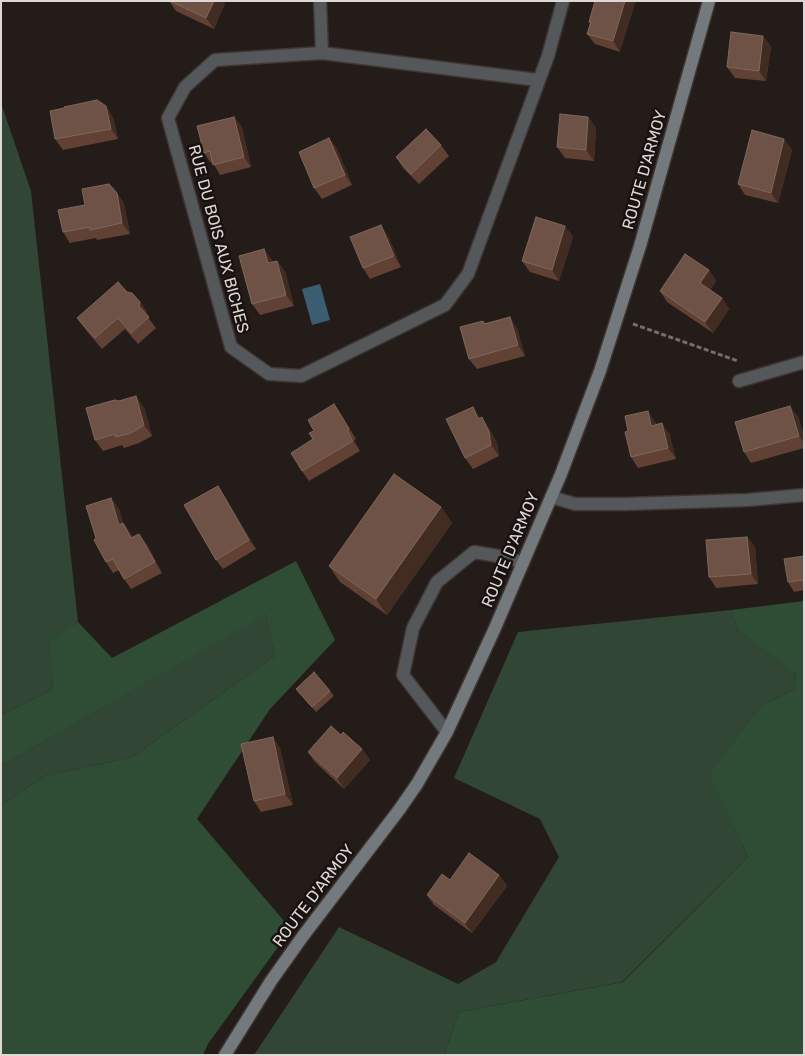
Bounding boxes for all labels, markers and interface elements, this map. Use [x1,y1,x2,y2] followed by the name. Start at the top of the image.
[619,108,671,232] street label: ROUTE D'ARMOY
[184,143,252,335] street label: RUE DU BOIS AUX BICHES
[478,489,544,611] street label: ROUTE D'ARMOY
[269,841,359,951] street label: ROUTE D'ARMOY

